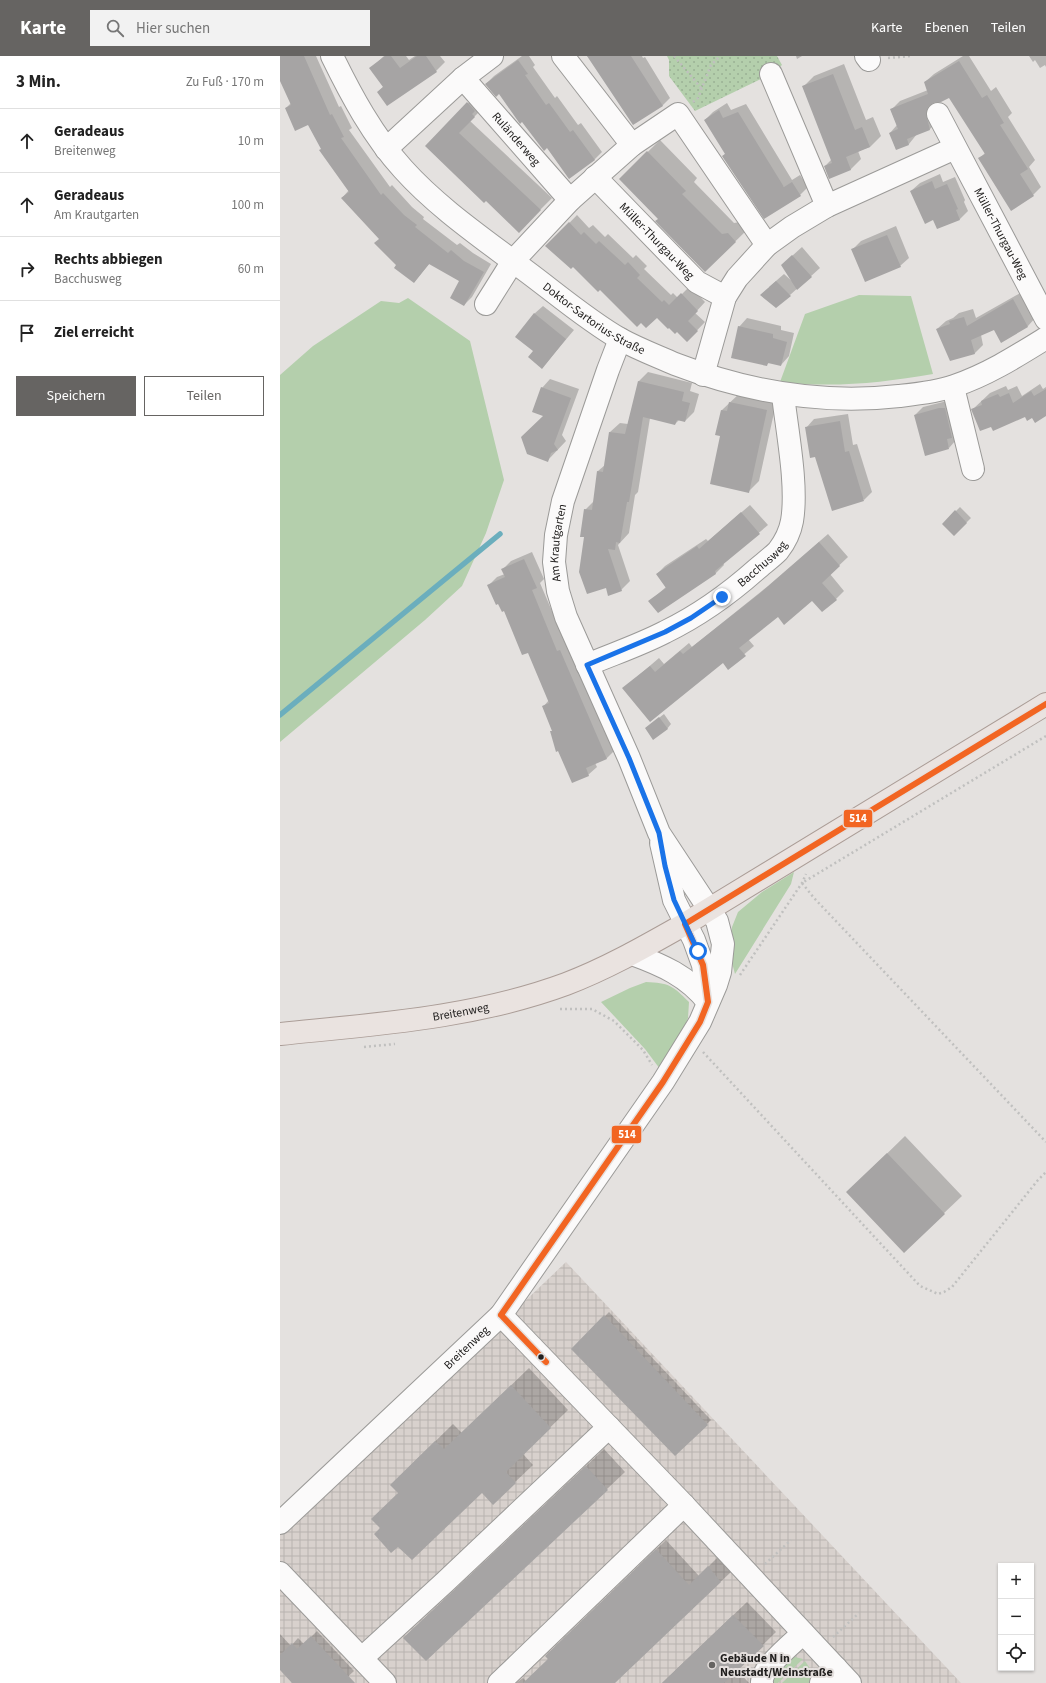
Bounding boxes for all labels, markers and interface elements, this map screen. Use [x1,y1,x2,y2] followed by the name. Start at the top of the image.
[90,10,370,46] search box
[20,15,66,42] text: Karte
[104,17,126,39] icon: search
[136,18,210,39] text: Hier suchen
[871,18,903,38] text: Karte
[925,18,969,38] text: Ebenen
[991,18,1026,38] text: Teilen
[16,70,61,94] text: 3 Min.
[186,73,264,91] text: Zu Fuß · 170 m
[488,108,545,170] street label: Ruländerweg
[54,121,124,142] text: Geradeaus
[16,130,38,152] icon: ahead
[238,132,264,150] text: 10 m
[54,142,116,160] text: Breitenweg
[54,185,124,206] text: Geradeaus
[970,185,1032,282] street label: Müller-Thurgau-Weg
[16,194,38,216] icon: ahead
[231,196,264,214] text: 100 m
[616,199,698,283] street label: Müller-Thurgau-Weg
[54,206,139,224] text: Am Krautgarten
[54,249,163,270] text: Rechts abbiegen
[16,258,38,280] icon: right
[238,260,264,278] text: 60 m
[54,270,122,288] text: Bacchusweg
[539,278,648,359] street label: Doktor-Sartorius-Straße
[16,322,38,344] icon: arrive
[54,322,134,343] text: Ziel erreicht
[16,376,136,416] button: Speichern
[144,376,264,416] button: Teilen
[545,502,571,583] street label: Am Krautgarten
[734,537,791,591] street label: Bacchusweg
[713,588,731,606] route end
[843,809,873,828] line badge: 514
[849,811,867,826] text: 514
[689,942,707,960] route start
[431,998,490,1025] street label: Breitenweg
[611,1125,642,1144] line badge: 514
[618,1127,636,1142] text: 514
[440,1322,493,1373] street label: Breitenweg
[536,1352,546,1362] unlabelled marker
[998,1563,1034,1671] map controls
[998,1563,1034,1599] button: +
[998,1599,1034,1635] button: −
[998,1635,1034,1671] button: locate
[720,1650,833,1681] place label: Gebäude N in Neustadt/Weinstraße
[707,1660,717,1670] marker: Gebäude N in Neustadt/Weinstraße

